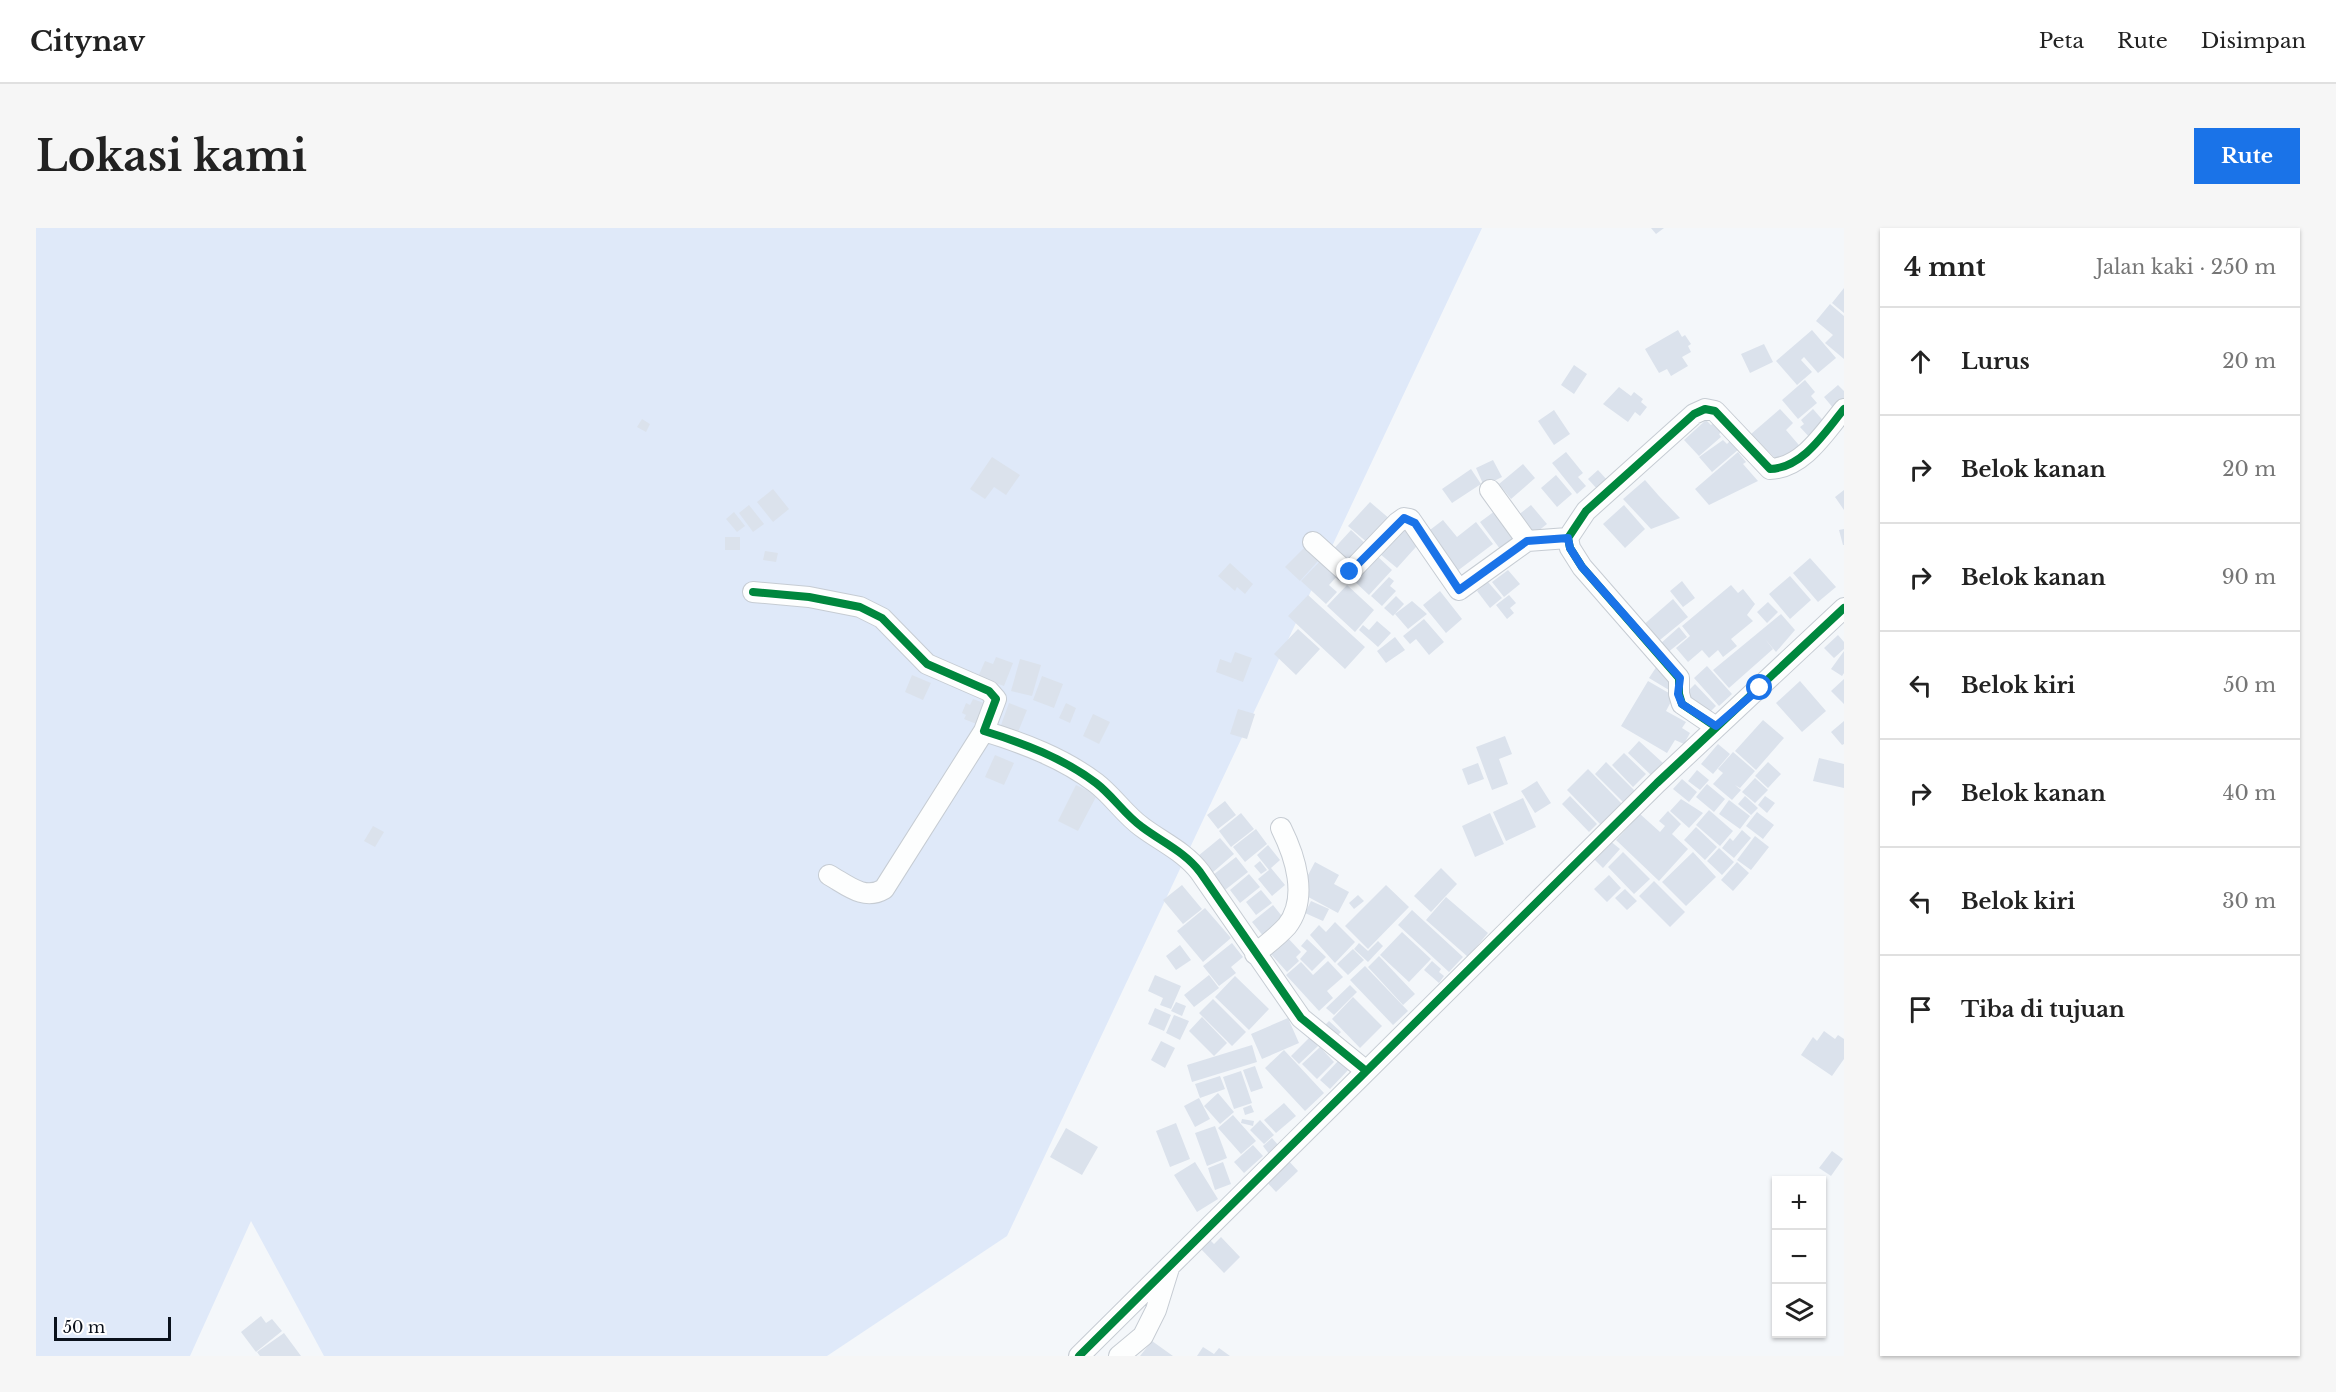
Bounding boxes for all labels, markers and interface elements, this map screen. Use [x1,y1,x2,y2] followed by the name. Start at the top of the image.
[30,24,145,59] text: Citynav
[2039,28,2084,54] text: Peta
[2117,28,2168,54] text: Rute
[2201,28,2306,54] text: Disimpan
[2194,128,2300,184] button: Rute
[36,130,307,182] text: Lokasi kami
[1904,251,1986,283] text: 4 mnt
[2096,255,2276,279] text: Jalan kaki · 250 m
[1904,345,1937,378] icon: ahead
[1961,348,2030,375] text: Lurus
[2222,349,2276,373] text: 20 m
[1904,453,1937,486] icon: right
[1961,456,2106,483] text: Belok kanan
[2222,457,2276,481] text: 20 m
[1336,558,1362,584] route end
[1904,561,1937,594] icon: right
[1961,564,2106,591] text: Belok kanan
[2222,565,2276,589] text: 90 m
[1904,669,1937,702] icon: left
[1961,672,2075,699] text: Belok kiri
[2223,673,2276,697] text: 50 m
[1746,674,1772,700] route start
[1904,777,1937,810] icon: right
[1961,780,2106,807] text: Belok kanan
[2223,781,2276,805] text: 40 m
[1904,885,1937,918] icon: left
[1961,888,2075,915] text: Belok kiri
[2222,889,2276,913] text: 30 m
[1904,993,1937,1026] icon: arrive
[1961,996,2125,1023] text: Tiba di tujuan
[1772,1176,1826,1338] map controls
[1772,1176,1826,1230] button: +
[1772,1230,1826,1284] button: −
[1772,1284,1826,1338] button: layers
[54,1314,171,1342] scale bar
[63,1317,105,1337] text: 50 m

